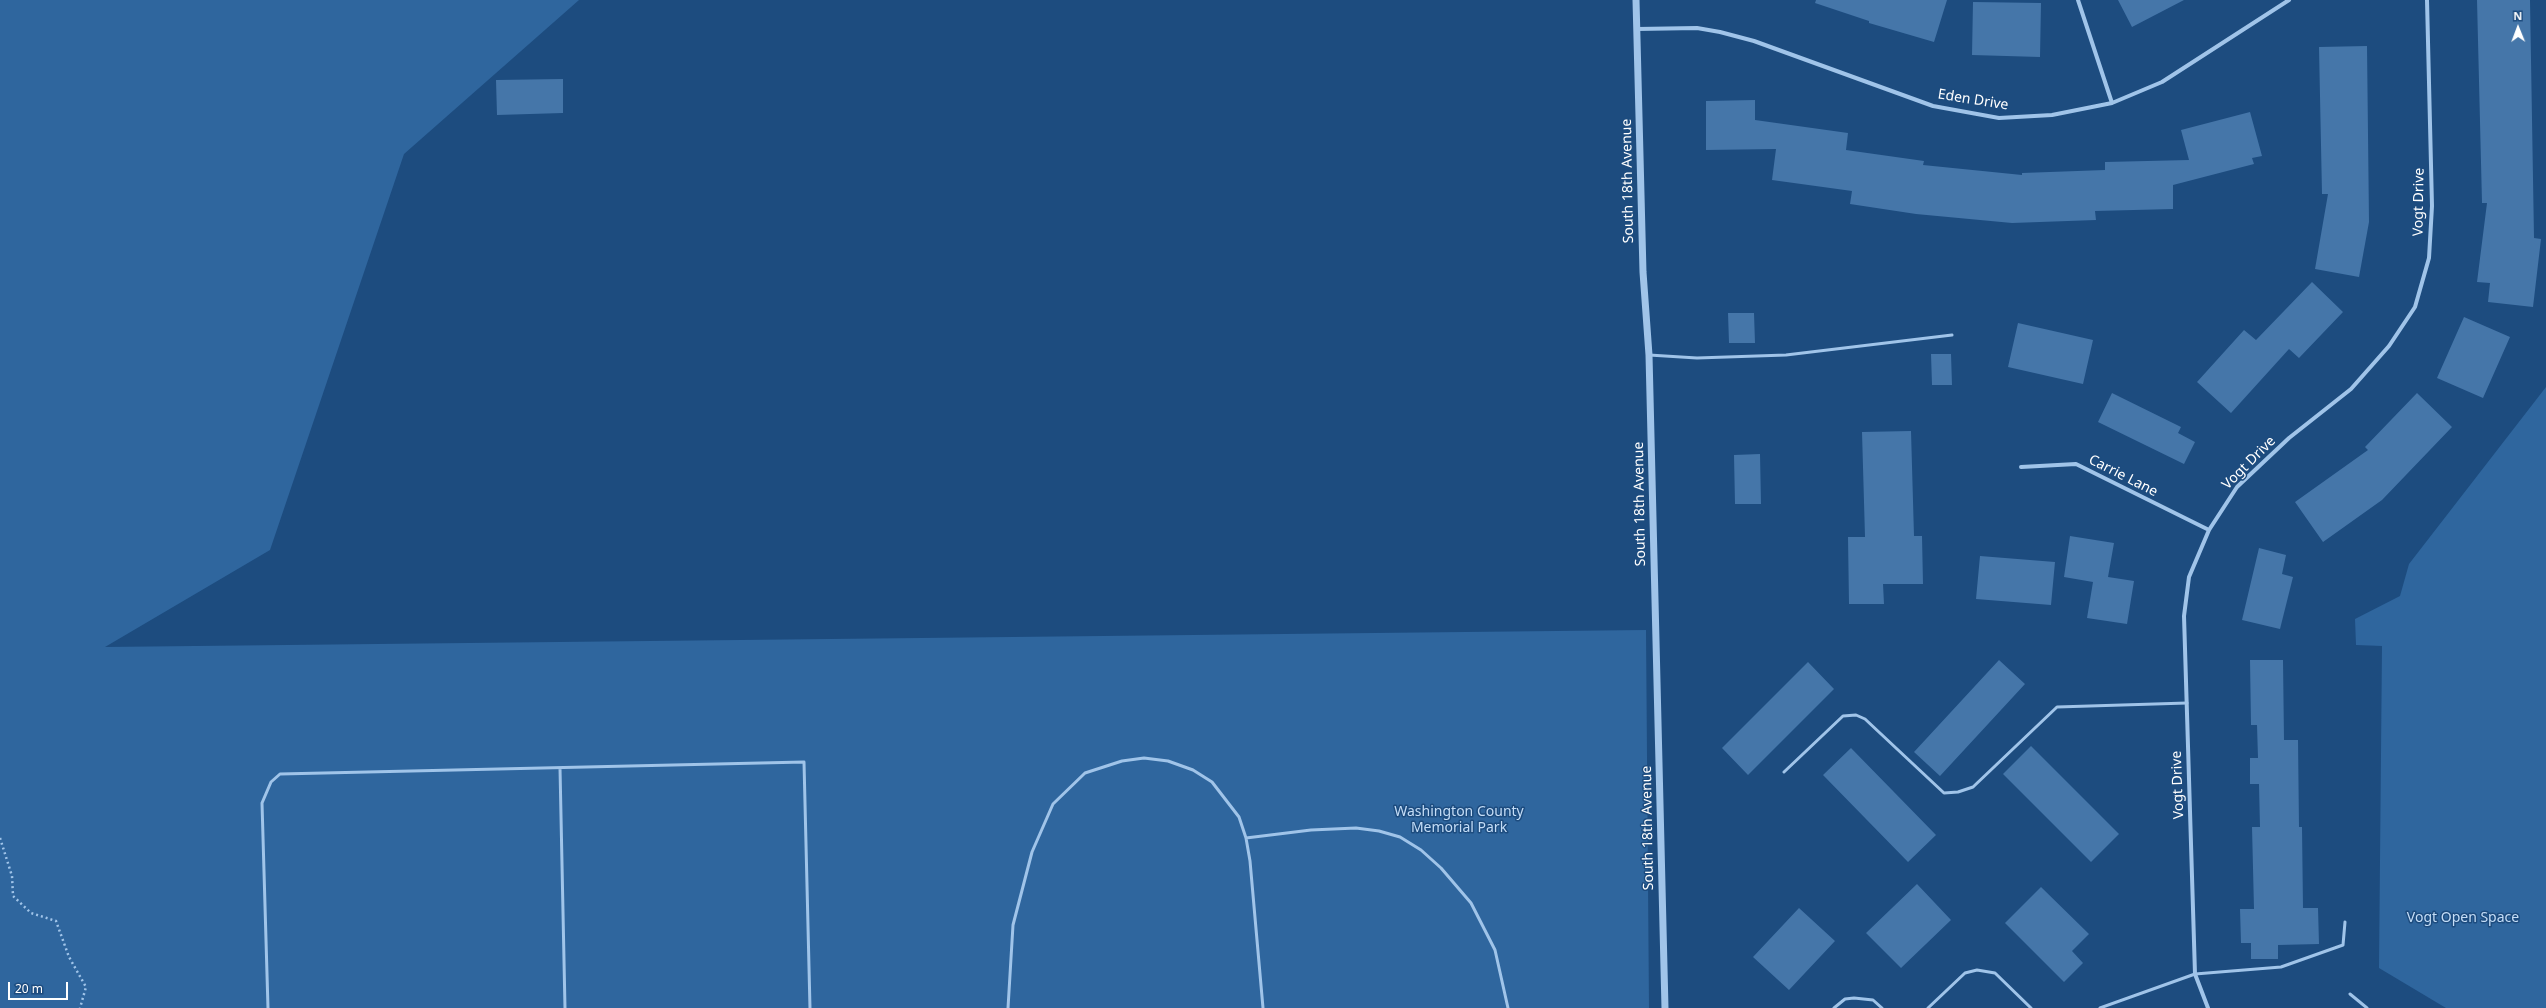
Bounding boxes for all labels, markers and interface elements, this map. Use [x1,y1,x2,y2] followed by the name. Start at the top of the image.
[2498,8,2538,48] north arrow
[2513,8,2522,23] text: N
[1937,86,2009,114] street label: Eden Drive
[1619,119,1637,243] street label: South 18th Avenue
[2410,168,2428,236] street label: Vogt Drive
[2219,433,2279,493] street label: Vogt Drive
[1631,442,1649,566] street label: South 18th Avenue
[2086,451,2160,501] street label: Carrie Lane
[2168,750,2188,820] street label: Vogt Drive
[1639,766,1657,890] street label: South 18th Avenue
[1394,804,1524,836] park label: Washington County Memorial Park
[2407,910,2519,926] park label: Vogt Open Space
[10,974,70,1000] scale bar
[15,980,43,997] text: 20 m

